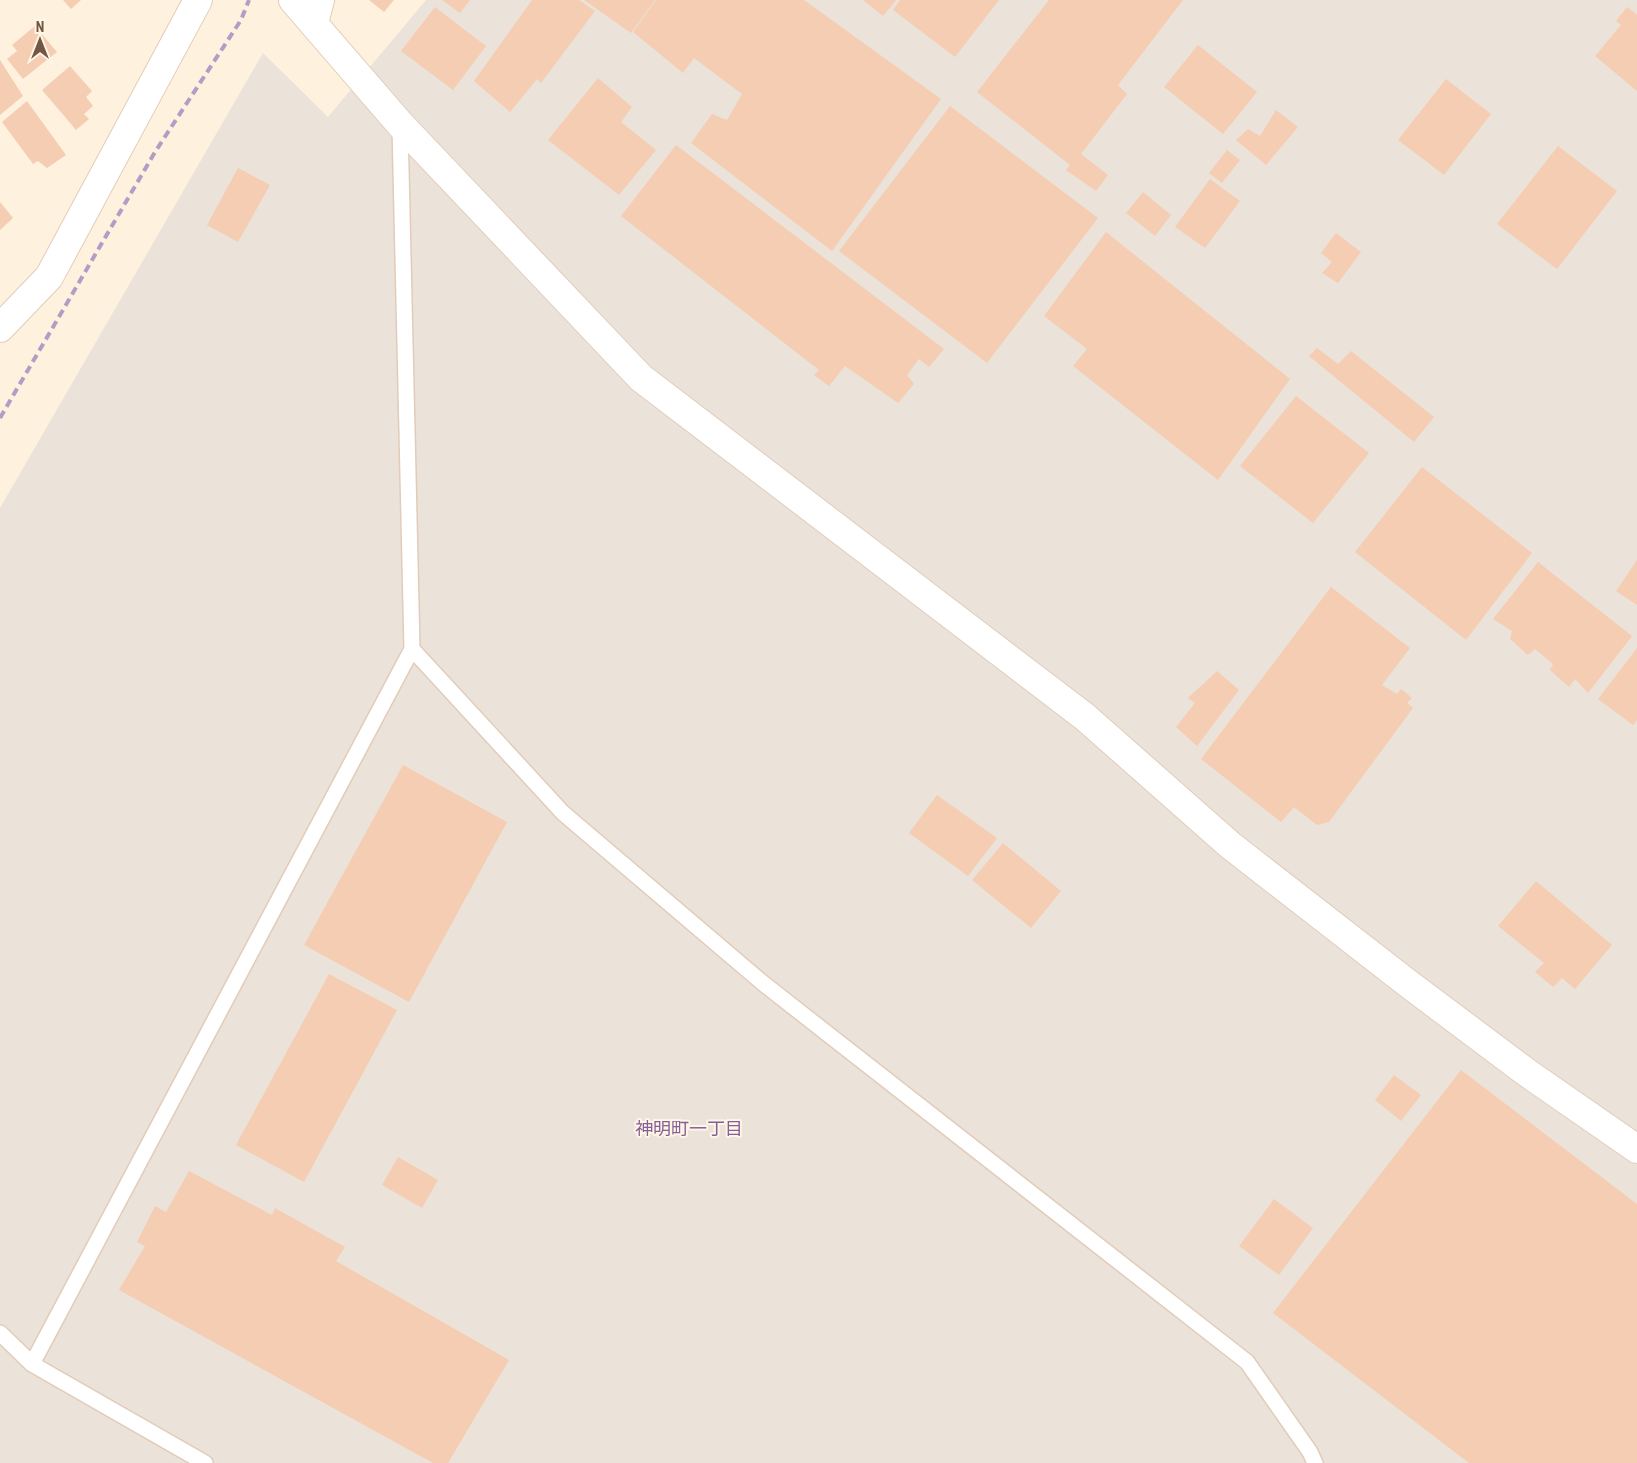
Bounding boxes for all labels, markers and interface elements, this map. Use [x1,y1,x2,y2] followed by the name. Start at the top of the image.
[15,15,65,65] north arrow
[36,19,44,35] text: N
[635,1118,743,1139] district label: 神明町一丁目

